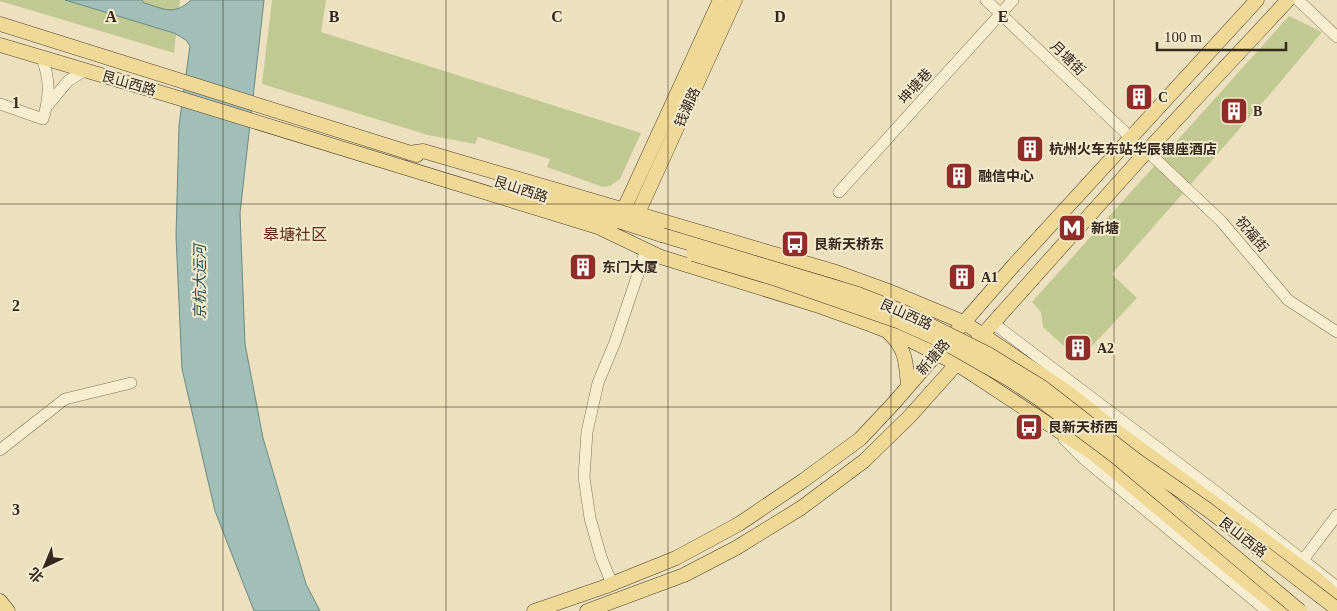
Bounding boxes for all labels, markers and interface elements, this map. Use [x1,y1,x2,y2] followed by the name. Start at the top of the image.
[105,8,117,25] text: A
[329,8,340,25] text: B
[551,8,563,25] text: C
[774,8,786,25] text: D
[998,8,1008,25] text: E
[1157,20,1286,52] scale bar
[1164,29,1202,45] text: 100 m
[1047,38,1089,78] street label: 月塘街
[895,65,935,107] street label: 坤塘巷
[100,69,158,98] street label: 艮山西路
[1124,82,1154,112] building icon: C
[672,85,703,129] street label: 钱潮路
[1158,90,1168,105] place label: C
[12,94,20,111] text: 1
[1219,96,1249,126] building icon: B
[1253,104,1262,119] place label: B
[1015,134,1045,164] building icon: 杭州火车东站华辰银座酒店
[1049,141,1217,157] place label: 杭州火车东站华辰银座酒店
[944,161,974,191] building icon: 融信中心
[978,169,1034,184] place label: 融信中心
[492,174,550,205] street label: 艮山西路
[1057,213,1087,243] metro station icon: 新塘
[1232,213,1271,255] street label: 祝福街
[1091,220,1119,236] place label: 新塘
[263,226,327,243] district label: 皋塘社区
[780,229,810,259] bus stop icon: 艮新天桥东
[814,237,884,252] place label: 艮新天桥东
[192,242,208,320] water label: 京杭大运河
[568,252,598,282] building icon: 东门大厦
[602,260,658,275] place label: 东门大厦
[947,262,977,292] building icon: A1
[981,270,998,285] place label: A1
[877,296,934,333] street label: 艮山西路
[12,297,20,314] text: 2
[1063,333,1093,363] building icon: A2
[913,336,953,378] street label: 新塘路
[1097,341,1114,356] place label: A2
[1014,412,1044,442] bus stop icon: 艮新天桥西
[1048,420,1118,435] place label: 艮新天桥西
[12,501,20,518] text: 3
[1216,514,1269,561] street label: 艮山西路
[20,541,70,591] north arrow
[26,565,47,585] text: 北

